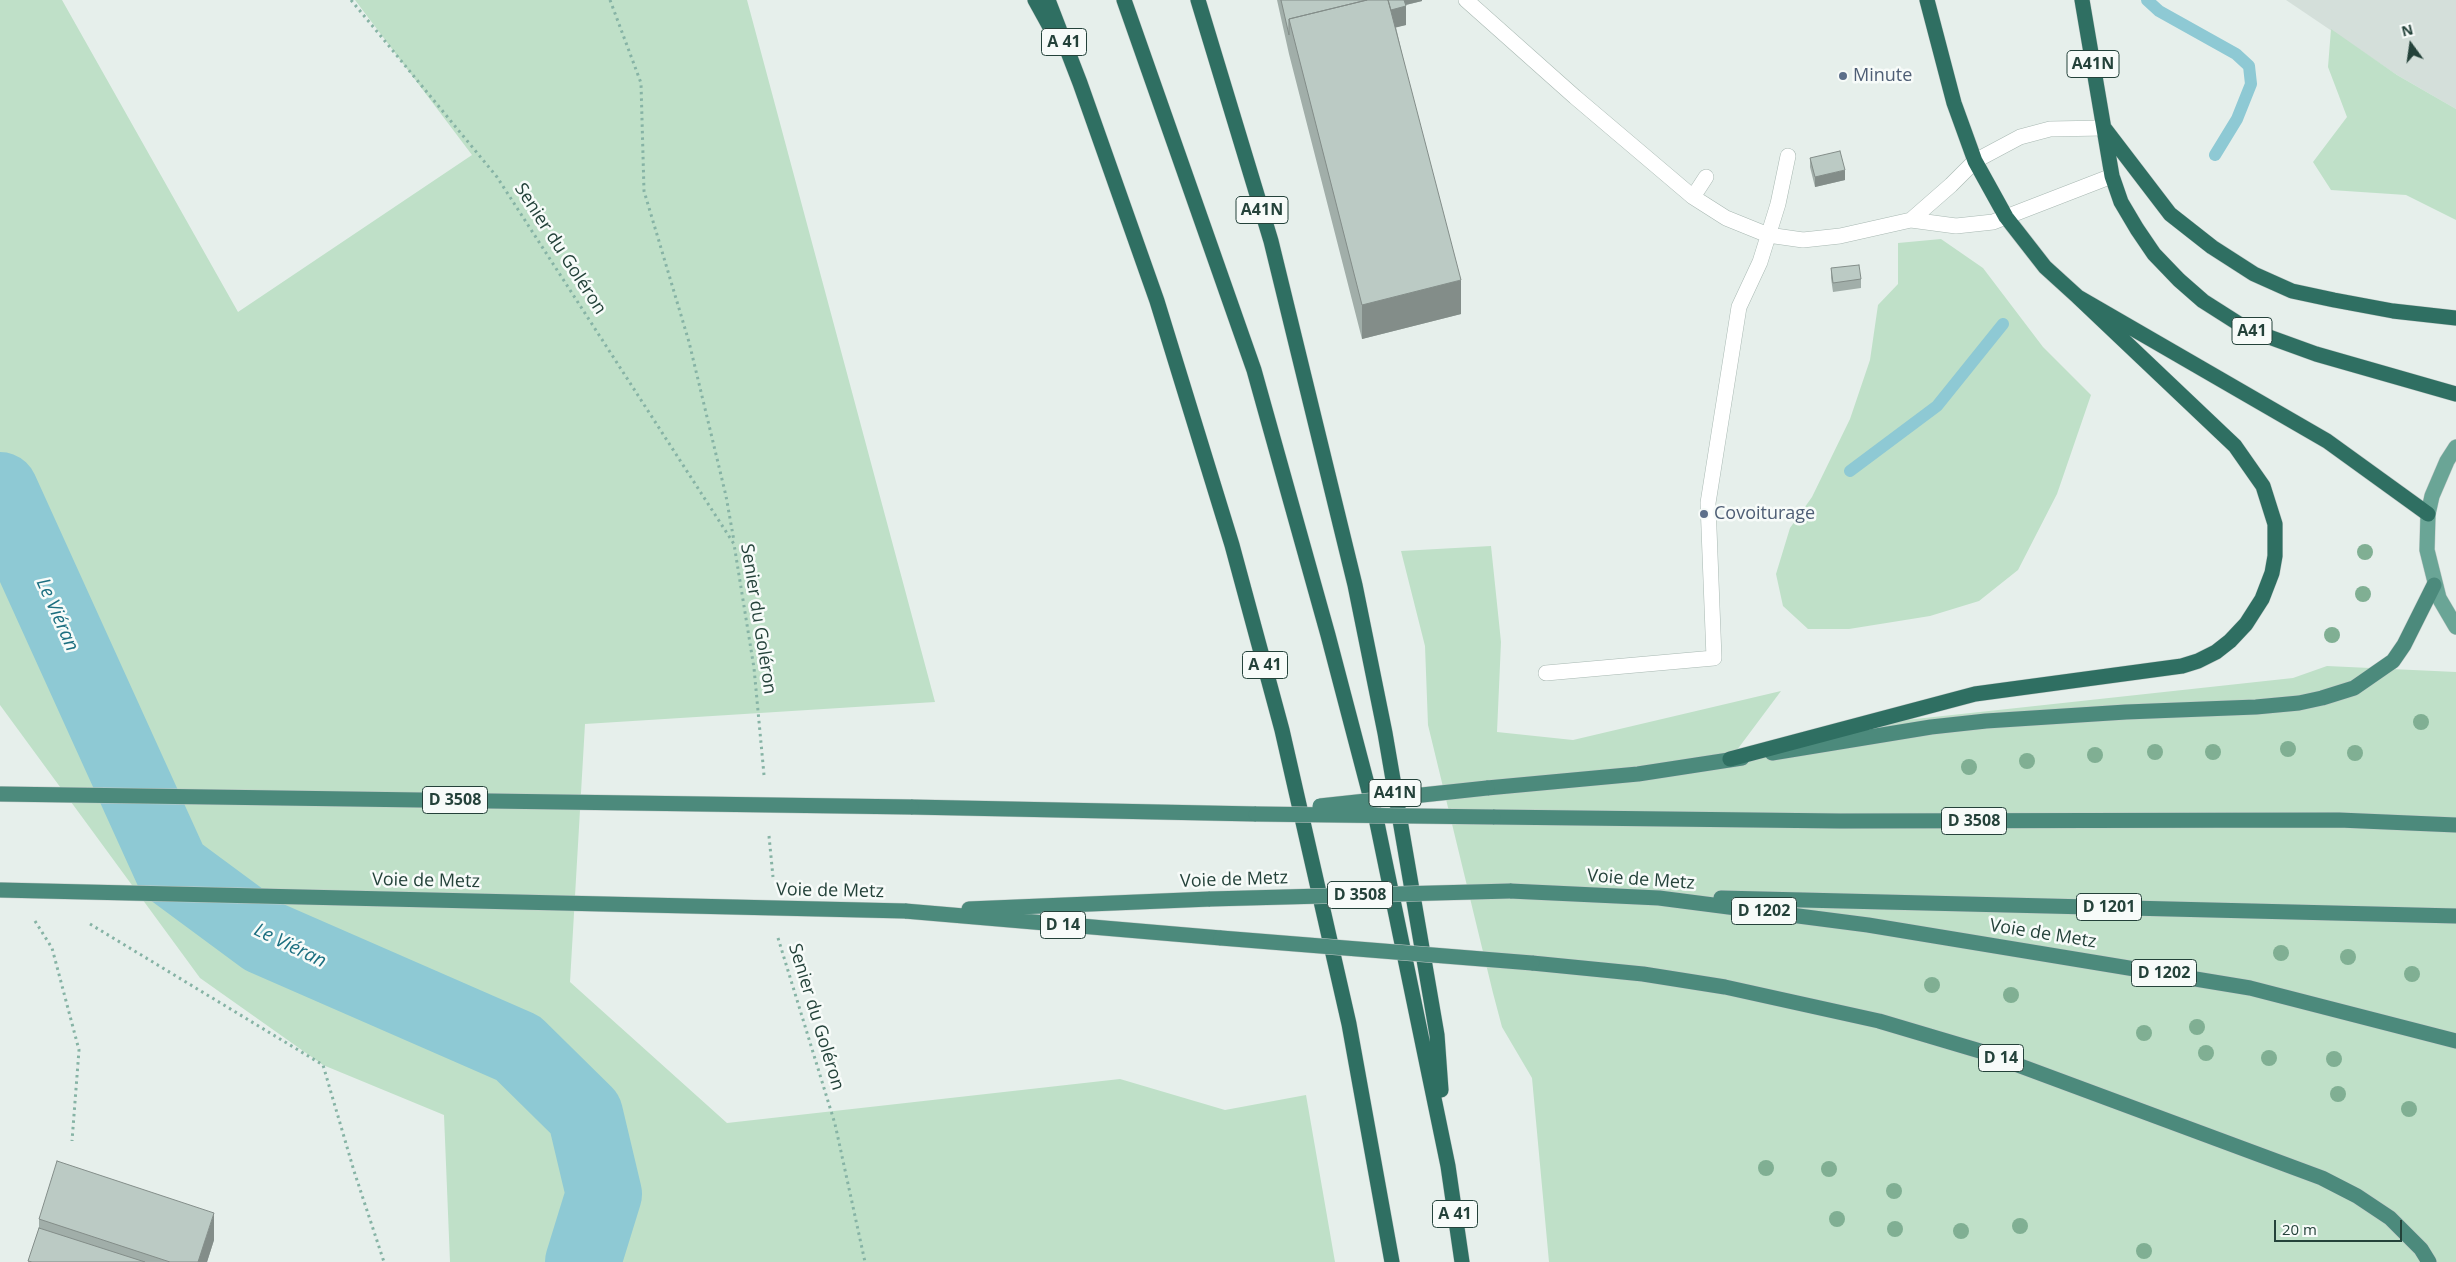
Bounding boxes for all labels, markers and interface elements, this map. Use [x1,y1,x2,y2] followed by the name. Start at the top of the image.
[2399,19,2415,41] text: N
[2386,20,2436,70] north arrow
[1042,28,1086,56] road number: A 41
[2067,51,2119,78] road number: A41N
[1853,65,1912,87] place label: Minute
[1837,70,1849,82] marker: Minute
[509,179,611,319] street label: Senier du Goléron
[1236,196,1288,224] road number: A41N
[2232,318,2272,344] road number: A41
[1714,503,1815,525] place label: Covoiturage
[1698,508,1710,520] marker: Covoiturage
[735,542,781,696] street label: Senier du Goléron
[31,575,83,655] water label: Le Viéran
[1242,652,1288,678] road number: A 41
[1369,780,1421,806] road number: A41N
[422,786,488,814] road number: D 3508
[1942,808,2006,834] road number: D 3508
[1586,865,1696,895] street label: Voie de Metz
[1180,867,1288,893] street label: Voie de Metz
[372,869,480,893] street label: Voie de Metz
[776,879,884,903] street label: Voie de Metz
[1328,882,1392,908] road number: D 3508
[2076,894,2142,920] road number: D 1201
[1732,898,1796,924] road number: D 1202
[1040,912,1086,938] road number: D 14
[1988,915,2098,953] street label: Voie de Metz
[250,919,330,973] water label: Le Viéran
[783,941,849,1093] street label: Senier du Goléron
[2132,960,2196,986] road number: D 1202
[1978,1044,2024,1072] road number: D 14
[1432,1200,1478,1228] road number: A 41
[2276,1210,2404,1242] scale bar
[2282,1219,2317,1239] text: 20 m

